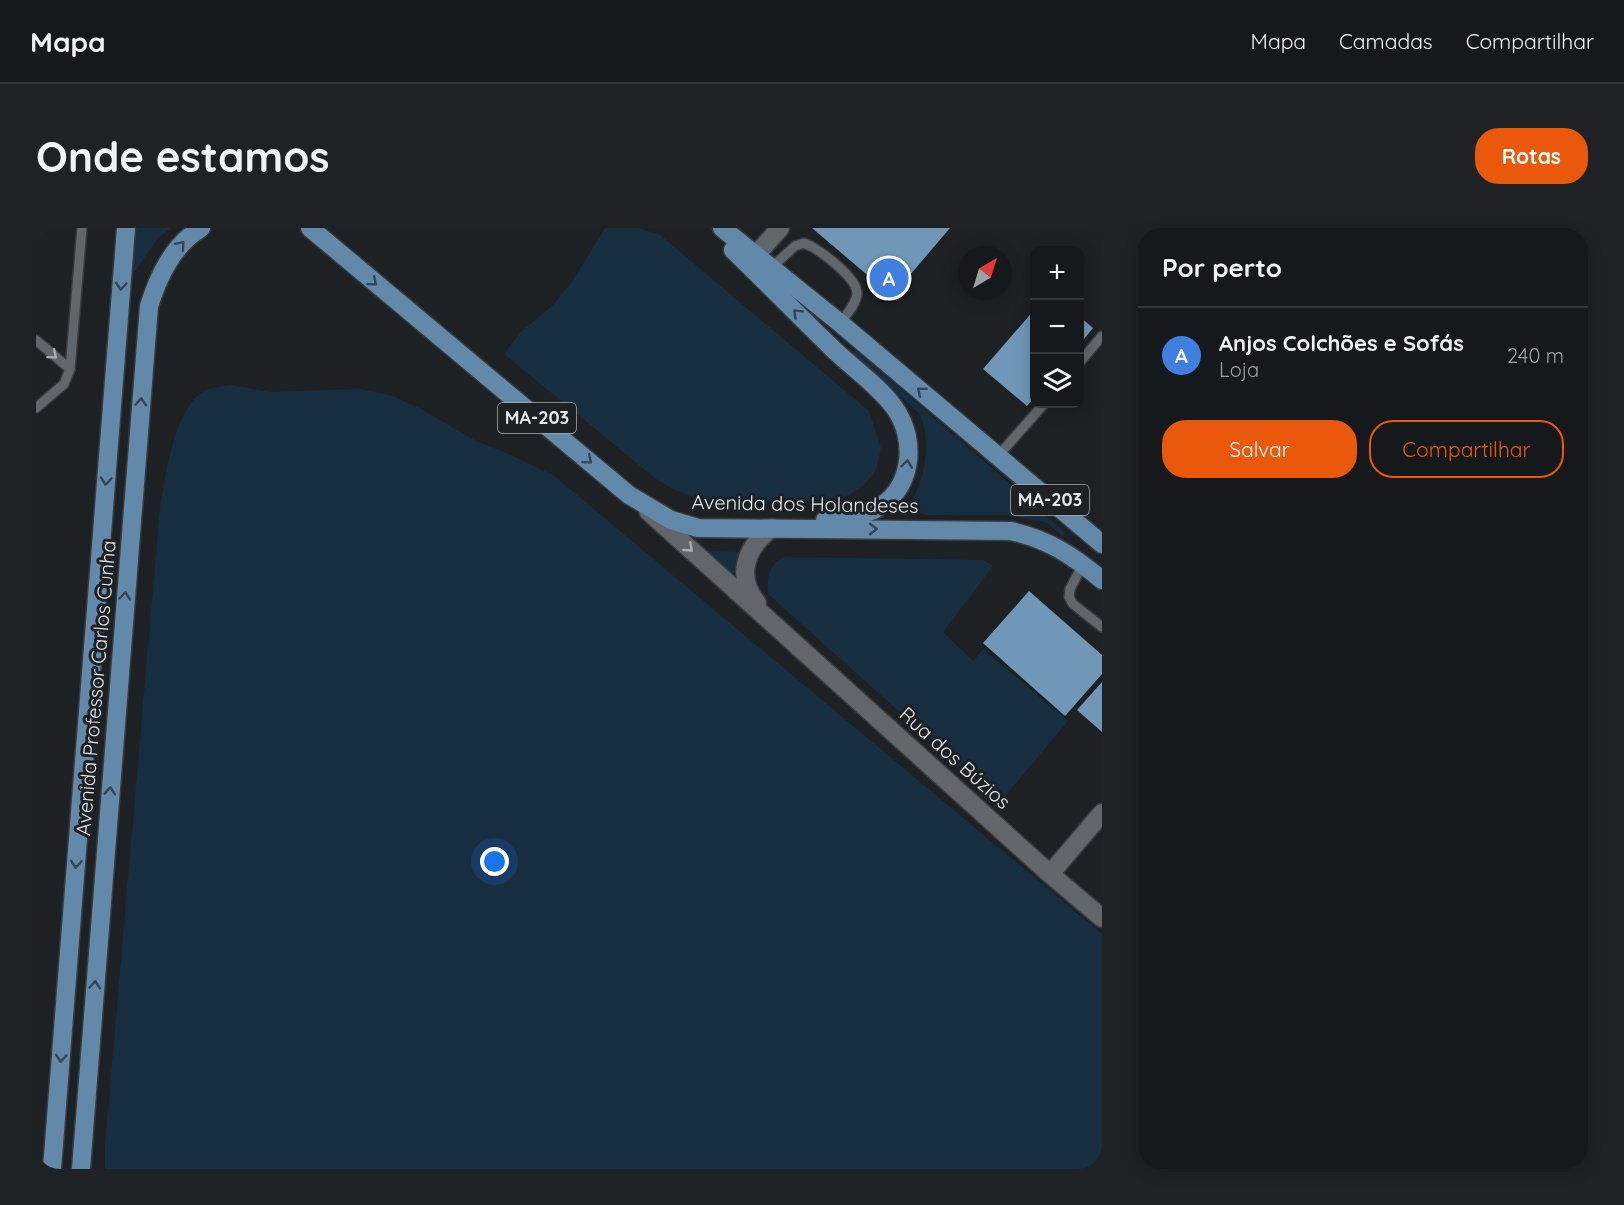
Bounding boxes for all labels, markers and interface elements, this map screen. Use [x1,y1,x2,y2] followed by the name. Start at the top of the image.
[30,24,106,59] text: Mapa
[1251,28,1306,54] text: Mapa
[1339,28,1433,54] text: Camadas
[1466,28,1594,54] text: Compartilhar
[1475,128,1588,184] button: Rotas
[36,130,330,183] text: Onde estamos
[174,241,185,252] one-way arrow
[958,246,1012,300] north arrow
[1030,246,1084,408] map controls
[1030,246,1084,300] button: +
[1162,251,1282,284] text: Por perto
[870,256,908,300] pin: A
[366,275,377,286] one-way arrow
[115,282,128,291] one-way arrow
[1030,300,1084,354] button: −
[793,310,804,321] one-way arrow
[1219,329,1464,357] text: Anjos Colchões e Sofás
[1175,343,1188,368] text: A
[1507,343,1564,368] text: 240 m
[46,348,57,359] one-way arrow
[1030,354,1084,408] button: layers
[1219,357,1259,382] text: Loja
[917,388,928,399] one-way arrow
[134,397,147,406] one-way arrow
[498,403,576,433] road number: MA-203
[1162,420,1357,478] button: Salvar
[1369,420,1564,478] button: Compartilhar
[581,453,592,464] one-way arrow
[901,459,913,468] one-way arrow
[100,476,113,485] one-way arrow
[1011,485,1089,515] road number: MA-203
[691,489,919,518] street label: Avenida dos Holandeses
[868,523,877,535] one-way arrow
[70,539,121,837] street label: Avenida Professor Carlos Cunha
[682,541,693,552] one-way arrow
[119,592,132,601] one-way arrow
[895,701,1016,814] street label: Rua dos Búzios
[103,786,116,795] one-way arrow
[480,847,509,876] your location
[70,859,83,868] one-way arrow
[88,980,101,990] one-way arrow
[54,1053,67,1062] one-way arrow

